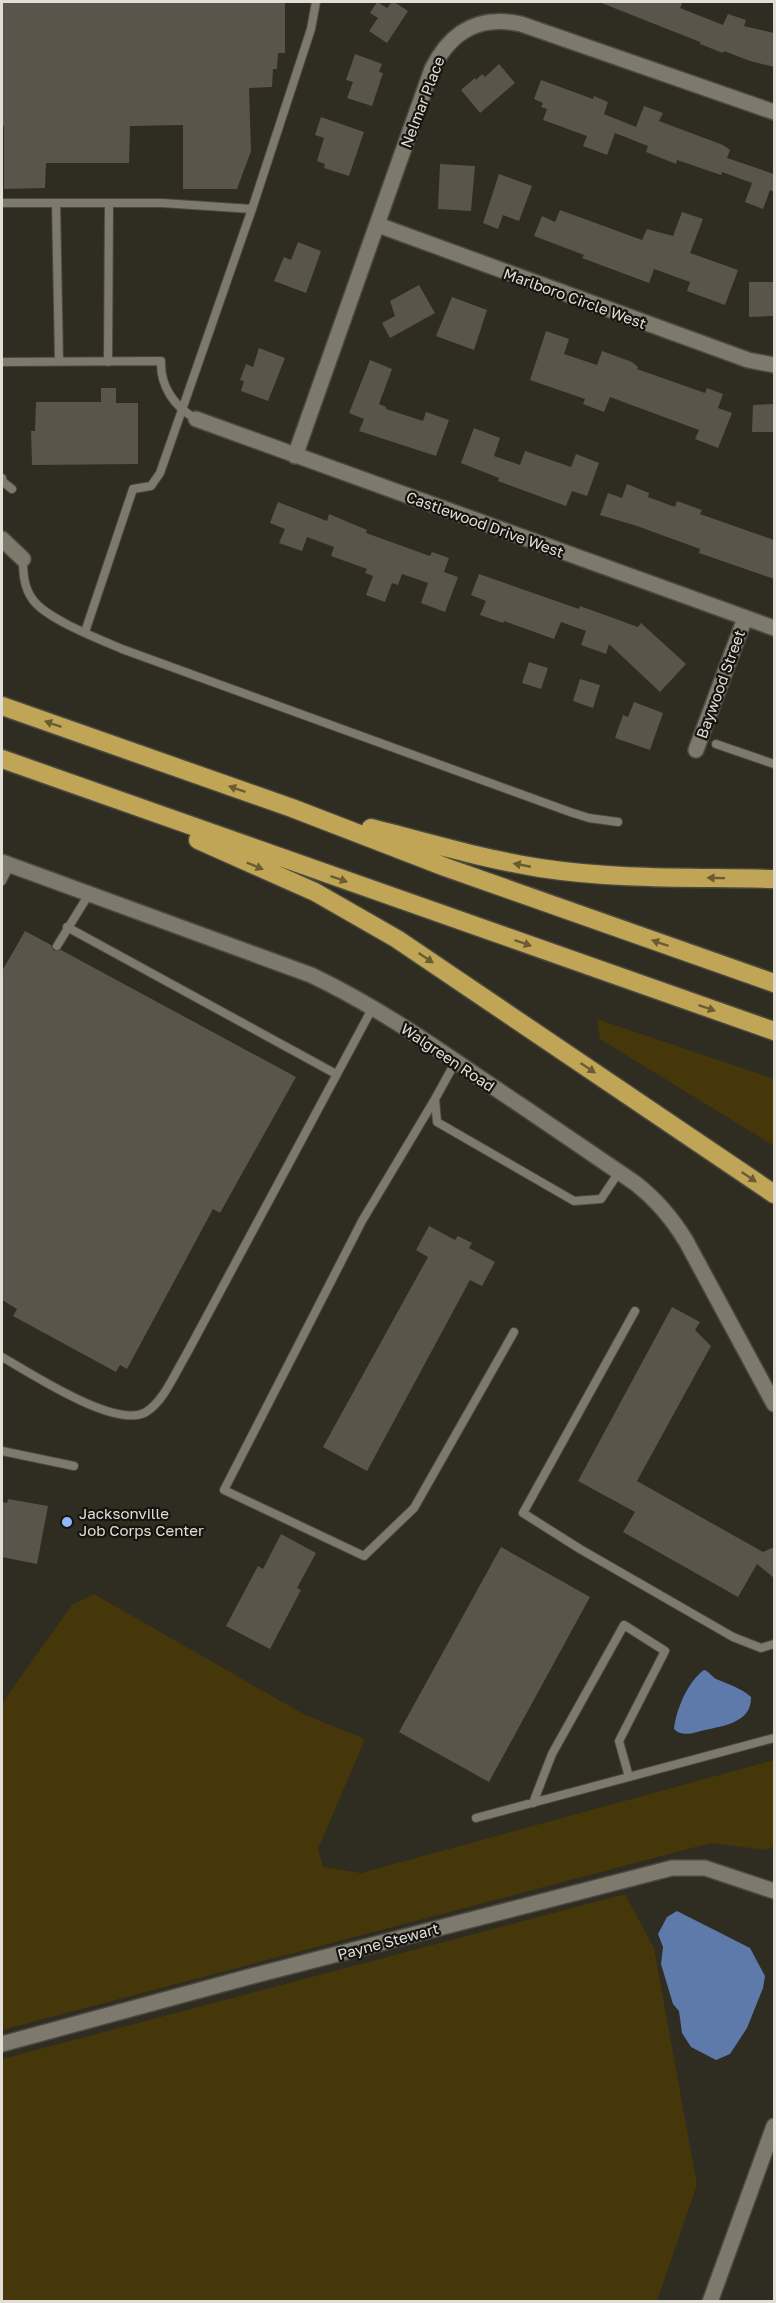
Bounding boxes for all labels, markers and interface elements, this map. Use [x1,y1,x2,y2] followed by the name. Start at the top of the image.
[396,54,448,150] street label: Nelmar Place
[501,264,649,332] street label: Marlboro Circle West
[404,487,566,561] street label: Castlewood Drive West
[692,627,748,741] street label: Baywood Street
[44,719,62,728] one-way arrow
[228,783,246,793] one-way arrow
[512,860,531,869] one-way arrow
[246,862,264,871] one-way arrow
[707,873,726,883] one-way arrow
[330,874,348,884] one-way arrow
[651,937,669,947] one-way arrow
[514,939,532,949] one-way arrow
[418,953,435,964] one-way arrow
[698,1003,716,1013] one-way arrow
[398,1019,498,1095] street label: Walgreen Road
[579,1062,595,1074] one-way arrow
[741,1171,757,1183] one-way arrow
[79,1504,204,1539] place label: Jacksonville Job Corps Center
[60,1515,74,1529] marker: Jacksonville Job Corps Center
[335,1919,441,1963] street label: Payne Stewart

